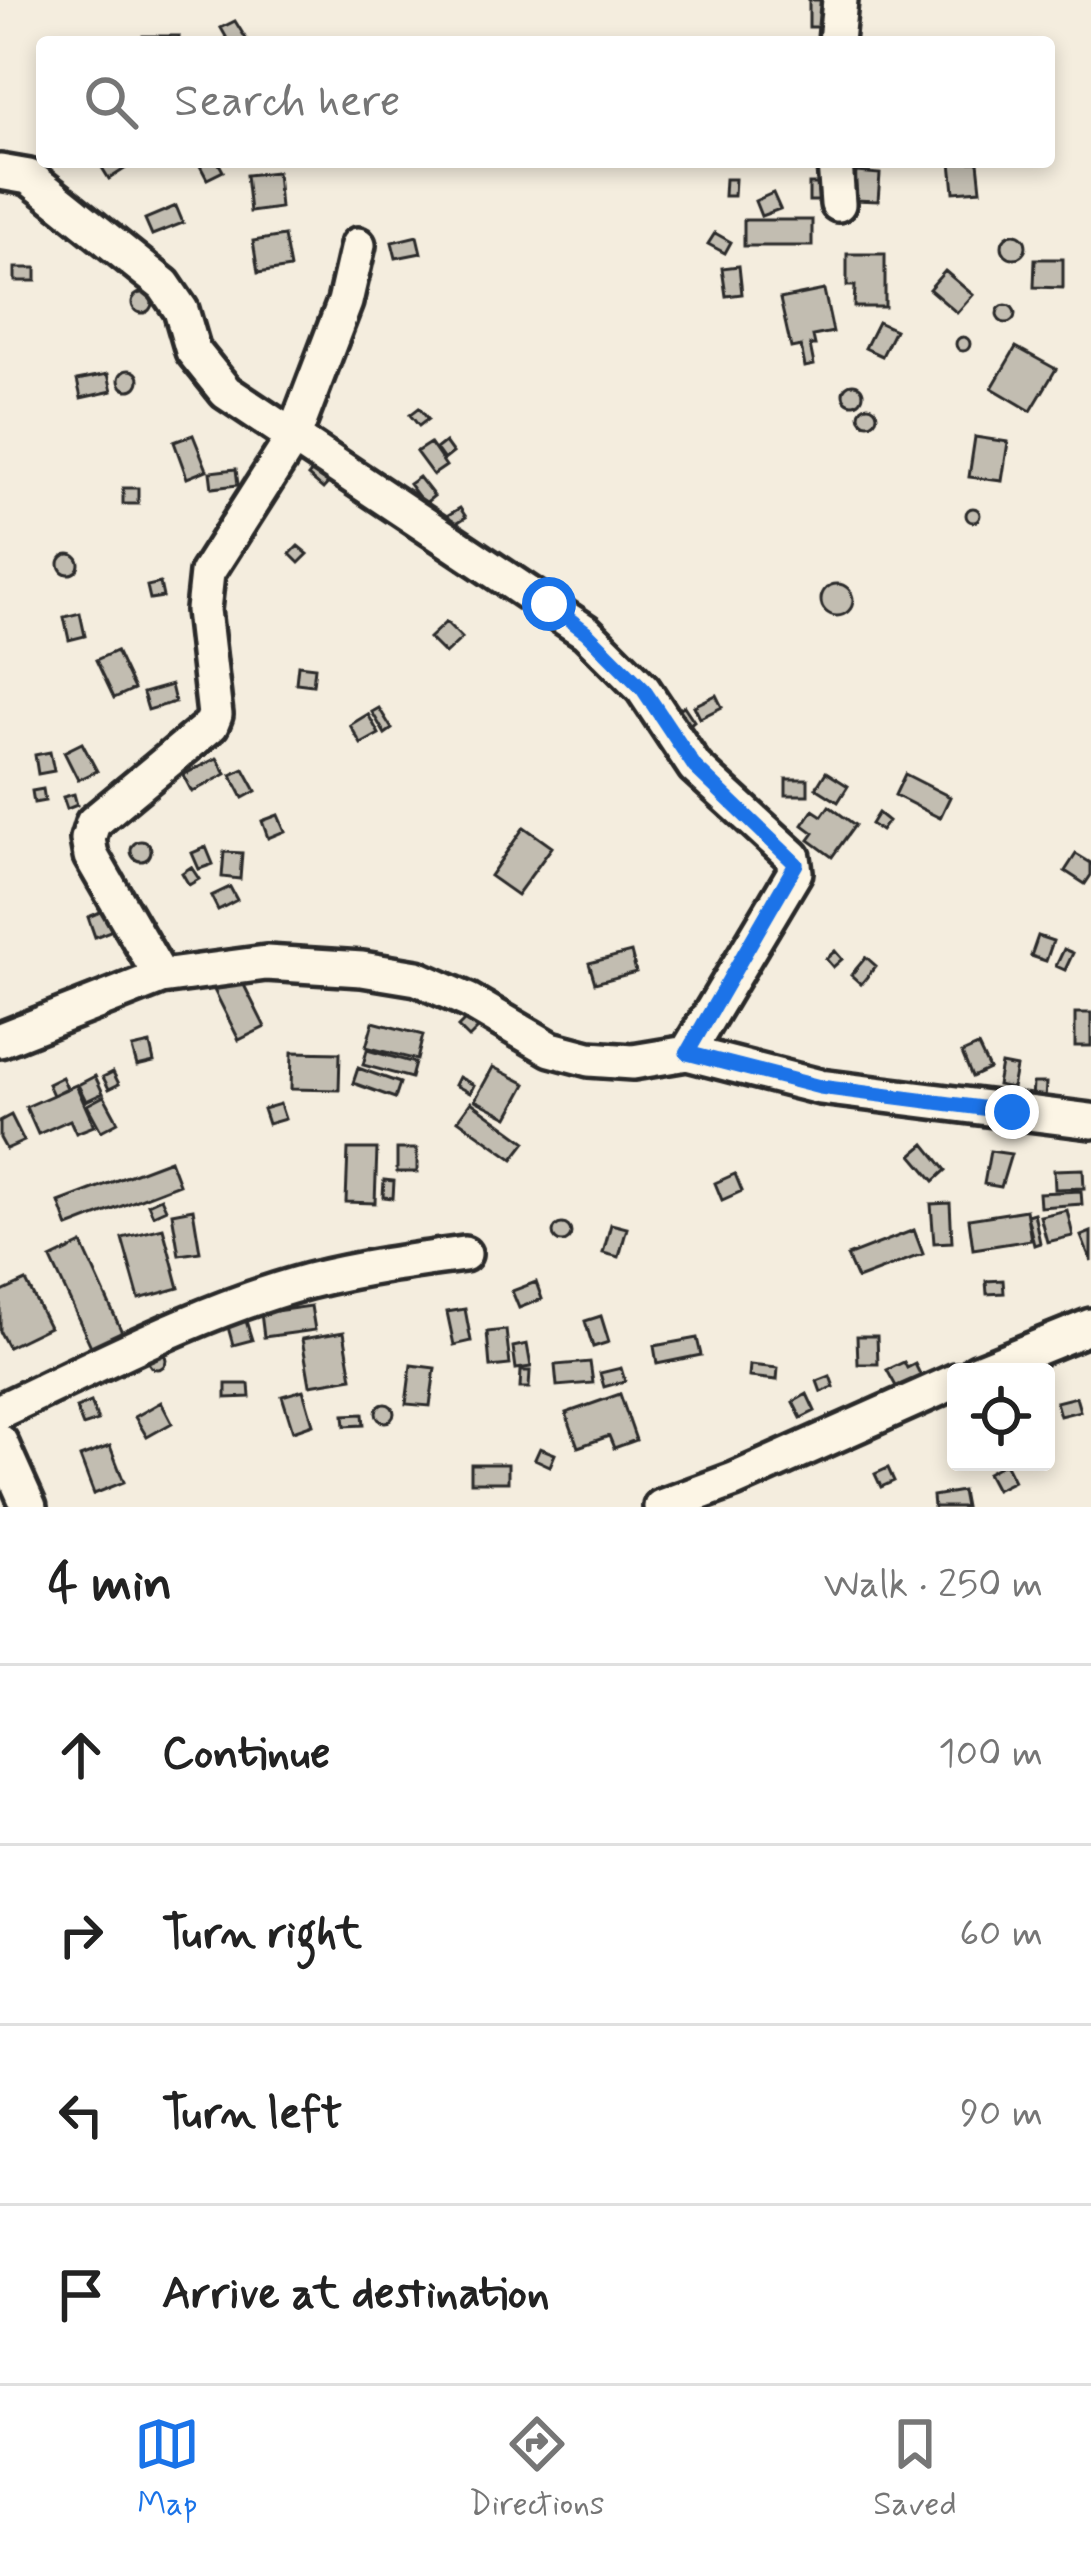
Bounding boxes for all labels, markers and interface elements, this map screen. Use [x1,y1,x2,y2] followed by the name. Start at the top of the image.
[36,36,1055,168] search box
[78,69,144,135] icon: search
[174,73,401,132] text: Search here
[522,577,576,631] route start
[985,1085,1039,1139] route end
[947,1363,1055,1471] map controls
[947,1363,1055,1471] button: locate
[48,1552,172,1618] text: 4 min
[824,1560,1043,1611] text: Walk · 250 m
[48,1722,114,1788] icon: ahead
[162,1725,330,1784] text: Continue
[938,1729,1043,1780] text: 100 m
[48,1902,114,1968] icon: right
[162,1905,362,1964] text: Turn right
[959,1909,1043,1960] text: 60 m
[48,2082,114,2148] icon: left
[162,2085,342,2144] text: Turn left
[960,2089,1043,2140] text: 90 m
[48,2262,114,2328] icon: arrive
[162,2265,550,2324] text: Arrive at destination
[134,2411,200,2527] tab: Map
[469,2411,605,2527] tab: Directions
[873,2411,957,2527] tab: Saved

